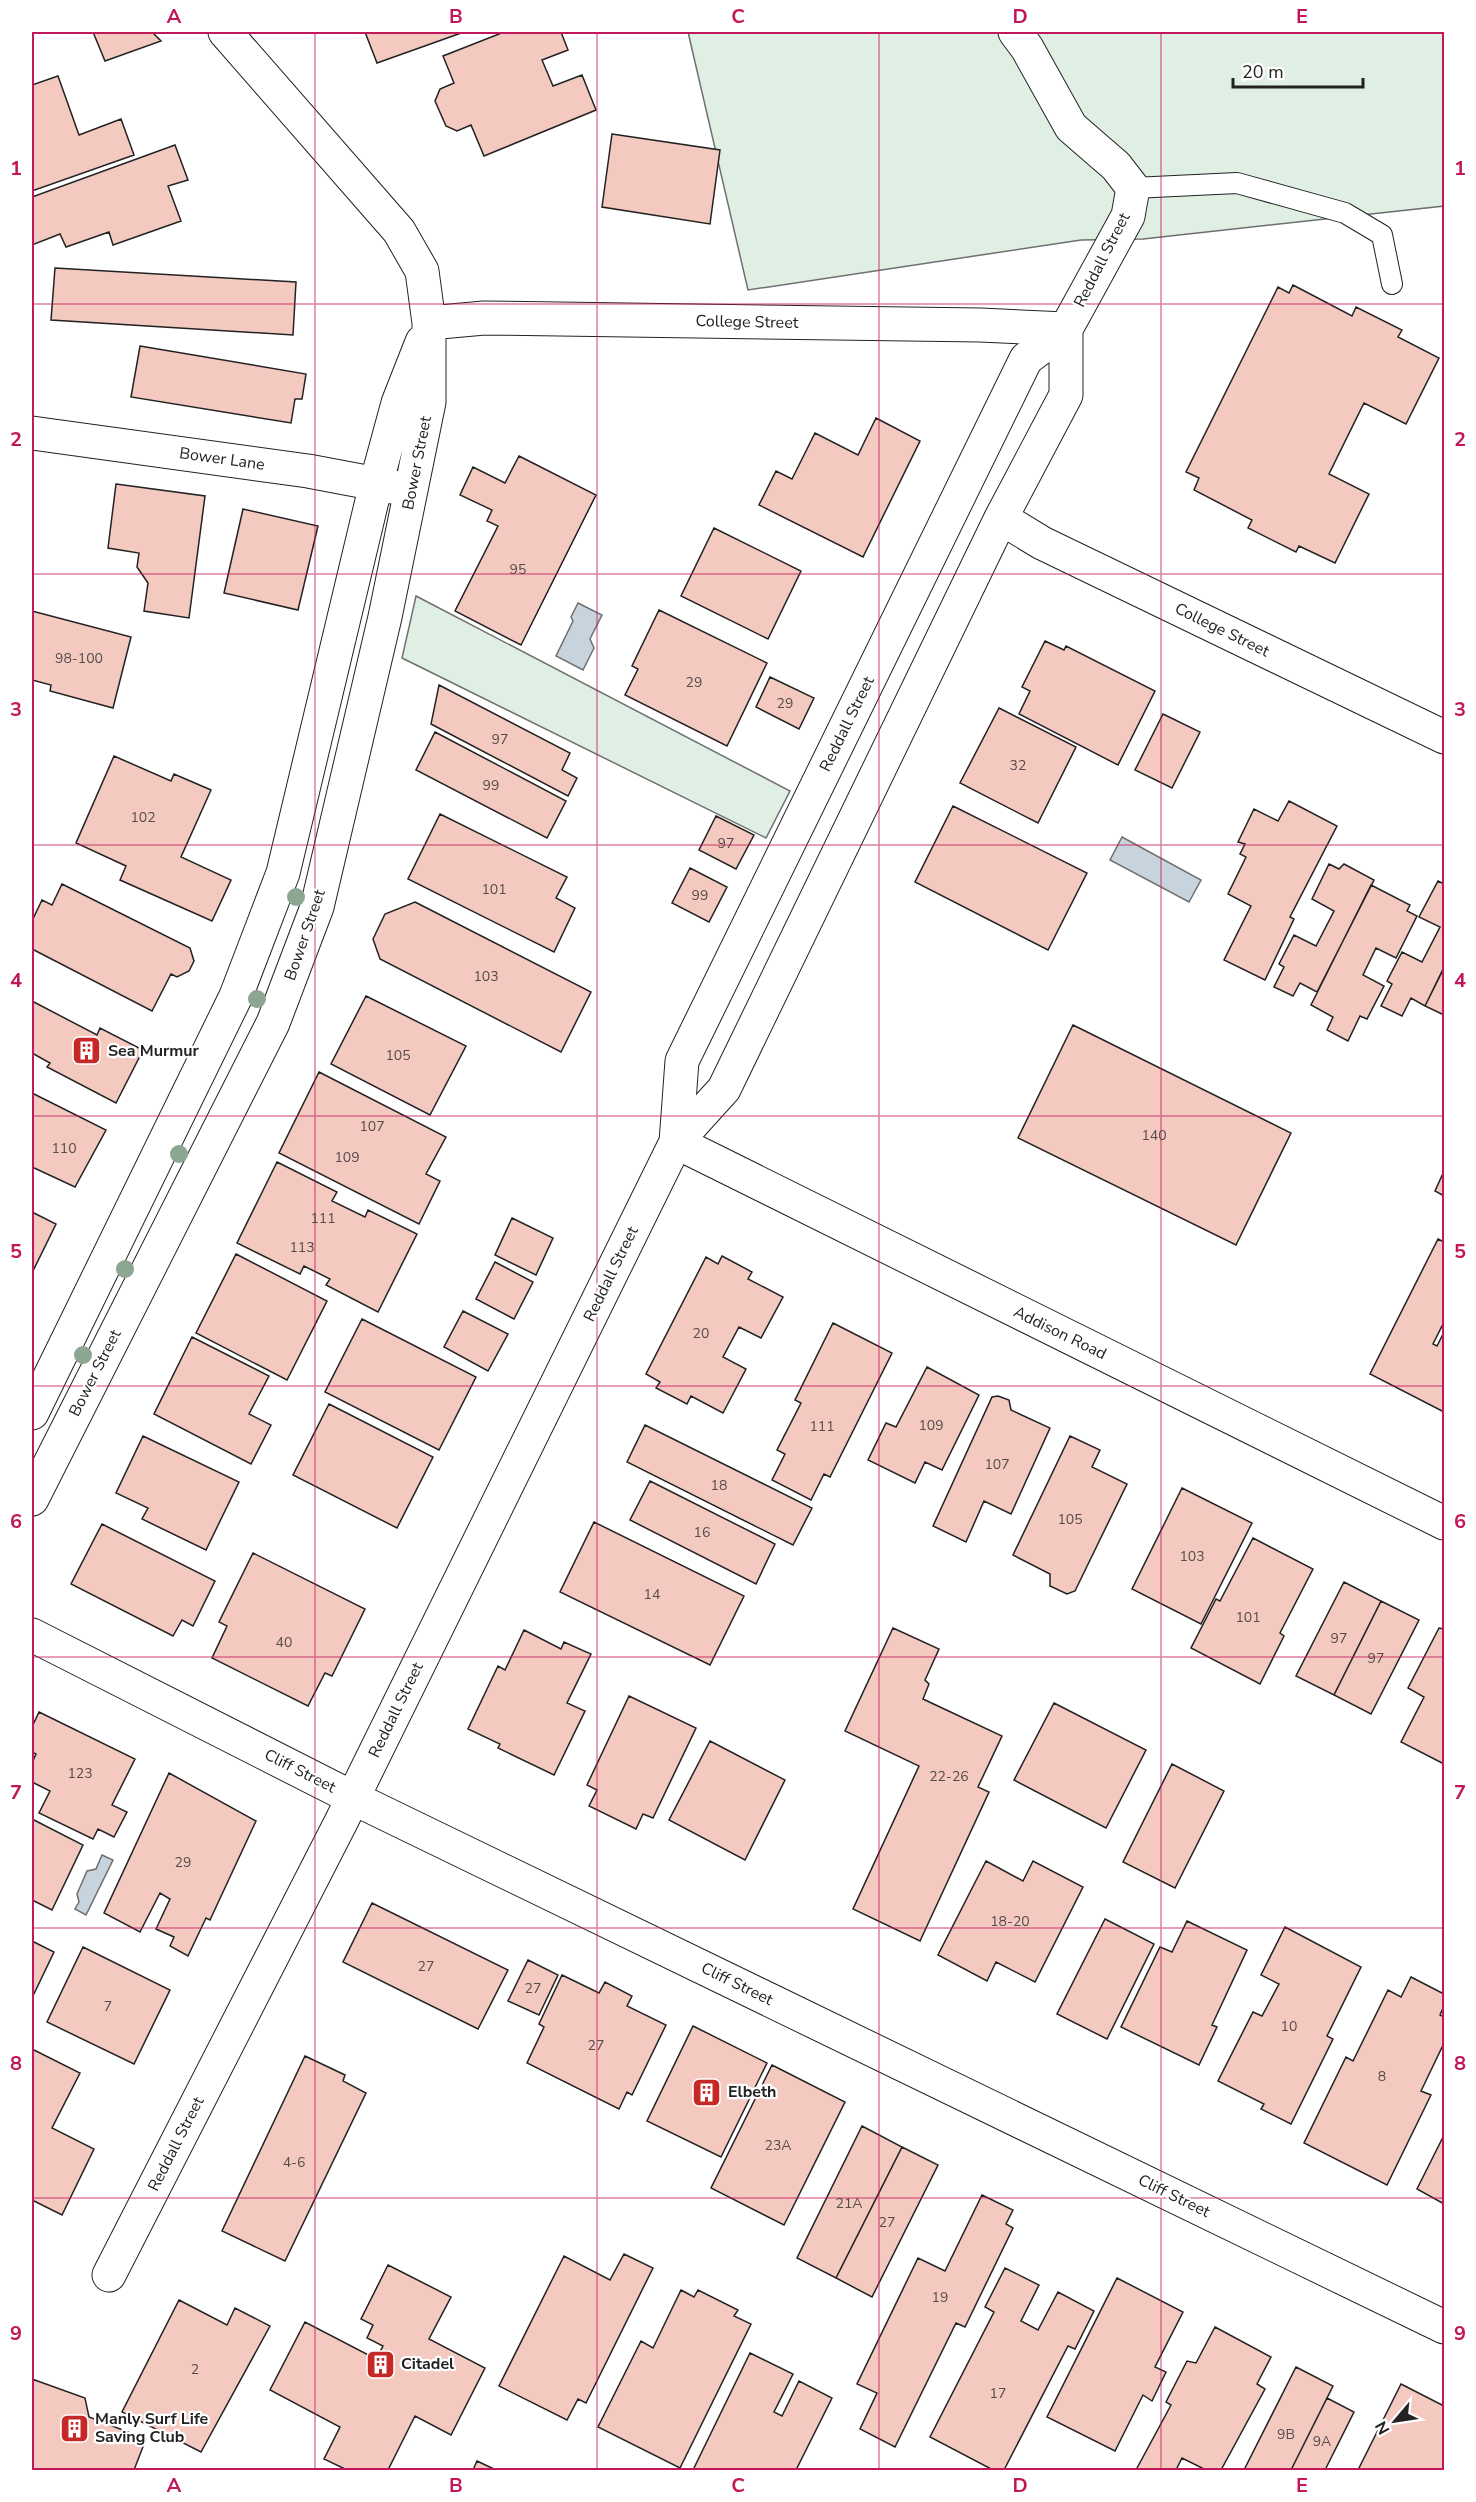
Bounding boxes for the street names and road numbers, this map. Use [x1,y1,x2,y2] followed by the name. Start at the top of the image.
[1069,209,1135,311] street label: Reddall Street
[695,310,799,334] street label: College Street
[397,414,437,512] street label: Bower Street
[178,442,266,476] street label: Bower Lane
[1171,598,1273,663] street label: College Street
[814,672,880,775] street label: Reddall Street
[279,886,331,983] street label: Bower Street
[578,1222,644,1325] street label: Reddall Street
[1010,1301,1110,1365] street label: Addison Road
[64,1325,127,1420] street label: Bower Street
[363,1658,429,1761] street label: Reddall Street
[261,1744,340,1799] street label: Cliff Street
[697,1957,777,2011] street label: Cliff Street
[143,2093,209,2195] street label: Reddall Street
[1134,2169,1214,2223] street label: Cliff Street

